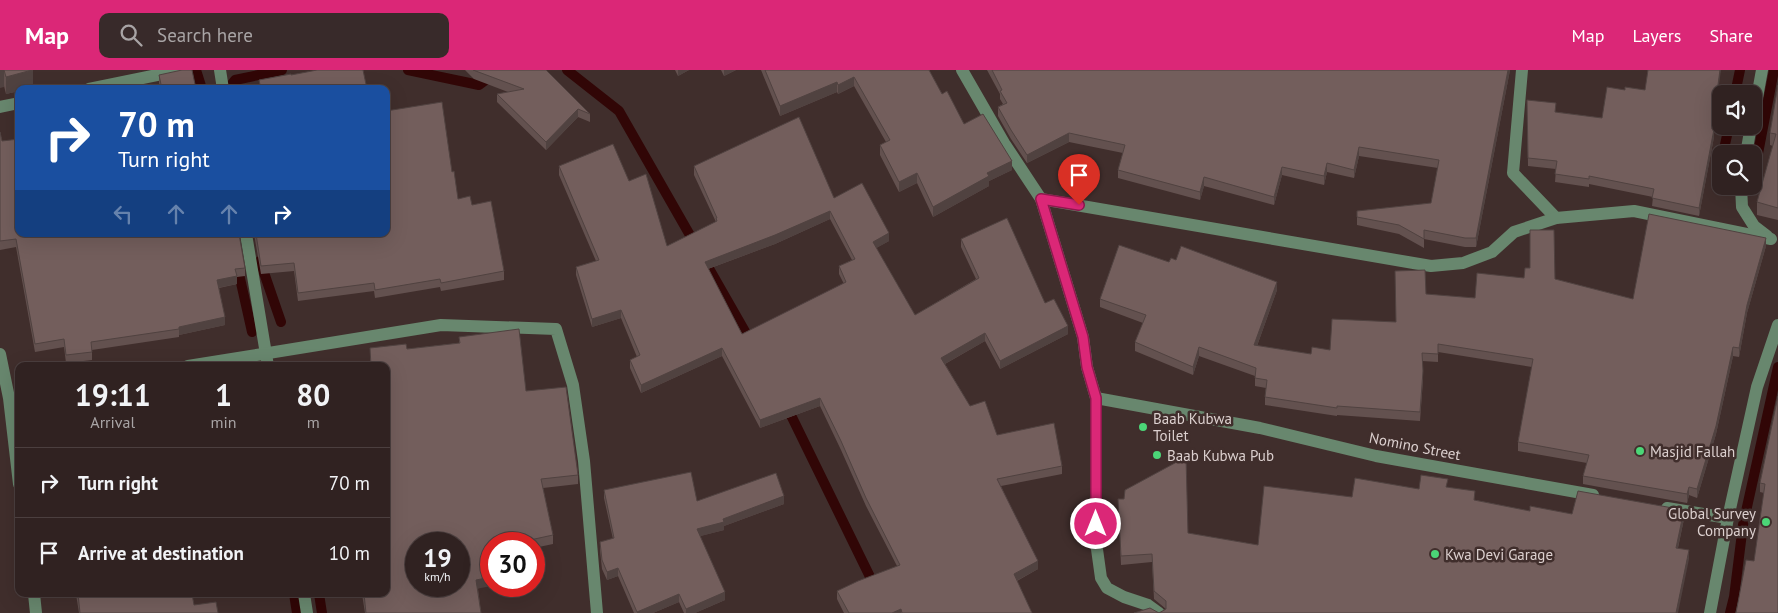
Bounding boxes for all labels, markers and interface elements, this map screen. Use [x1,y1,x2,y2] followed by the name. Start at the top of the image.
[99,13,449,58] search box
[25,20,69,51] text: Map
[117,21,145,49] icon: search
[157,23,253,47] text: Search here
[1572,24,1604,47] text: Map
[1632,24,1681,47] text: Layers
[1709,24,1753,47] text: Share
[1712,85,1762,195] map controls
[1712,85,1762,135] button: sound
[118,101,195,147] text: 70 m
[35,105,100,170] icon: right
[118,145,210,173] text: Turn right
[1712,145,1762,195] button: search
[1058,154,1100,205] pin
[1065,161,1093,189] icon: arrive
[109,200,137,228] icon: left
[162,200,190,228] icon: ahead
[215,200,243,228] icon: ahead
[268,200,296,228] icon: right
[75,375,151,414] text: 19:11
[215,375,232,414] text: 1
[296,375,330,414] text: 80
[1153,409,1232,445] place label: Baab Kubwa Toilet
[90,412,135,432] text: Arrival
[211,412,237,432] text: min
[307,412,320,432] text: m
[1137,421,1149,433] marker: Baab Kubwa Toilet
[1368,428,1462,464] street label: Nomino Street
[1650,442,1735,461] place label: Masjid Fallah
[1634,445,1646,457] marker: Masjid Fallah
[1167,446,1274,465] place label: Baab Kubwa Pub
[1151,449,1163,461] marker: Baab Kubwa Pub
[35,469,63,497] icon: right
[78,471,158,495] text: Turn right
[329,471,370,495] text: 70 m
[1069,497,1121,549] position arrow
[1668,504,1756,540] place label: Global Survey Company
[1760,516,1772,528] marker: Global Survey Company
[480,532,545,597] speed limit sign: 30
[35,539,63,567] icon: arrive
[78,541,244,565] text: Arrive at destination
[329,541,370,565] text: 10 m
[423,542,452,574] text: 19
[1445,545,1553,564] place label: Kwa Devi Garage
[1429,548,1441,560] marker: Kwa Devi Garage
[424,569,451,584] text: km/h

